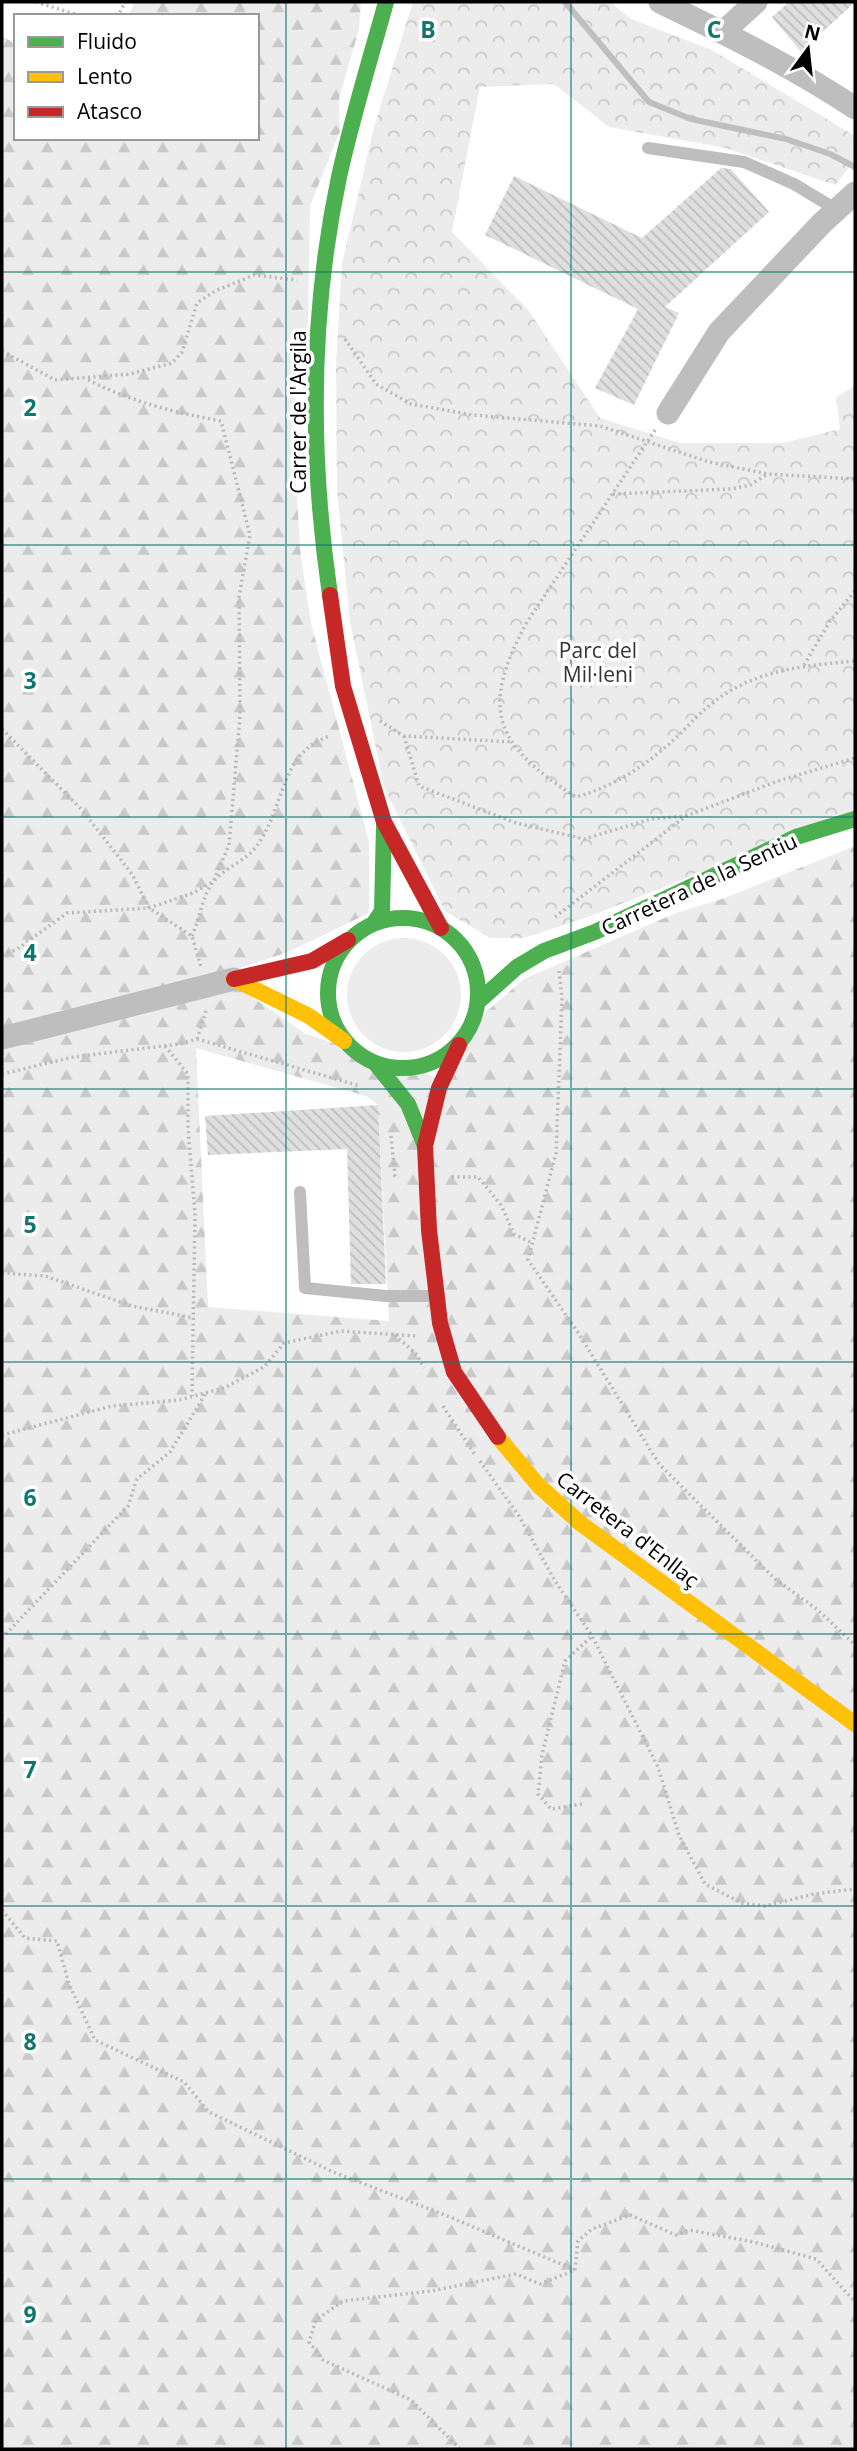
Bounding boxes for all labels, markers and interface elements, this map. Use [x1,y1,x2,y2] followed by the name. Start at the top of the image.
[420,13,436,45] text: B
[707,13,721,45] text: C
[14,14,259,140] legend
[773,14,843,84] north arrow
[802,18,823,47] text: N
[77,27,137,55] text: Fluido
[77,62,133,90] text: Lento
[77,97,142,125] text: Atasco
[284,330,312,494] street label: Carrer de l'Argila
[23,391,37,423] text: 2
[559,636,637,688] park label: Parc del Mil·leni
[23,664,37,696] text: 3
[596,826,802,942] street label: Carretera de la Sentiu
[23,936,37,968] text: 4
[23,1208,37,1240] text: 5
[551,1465,705,1593] street label: Carretera d'Enllaç
[23,1481,37,1513] text: 6
[23,1753,37,1785] text: 7
[23,2025,37,2057] text: 8
[23,2298,37,2330] text: 9

